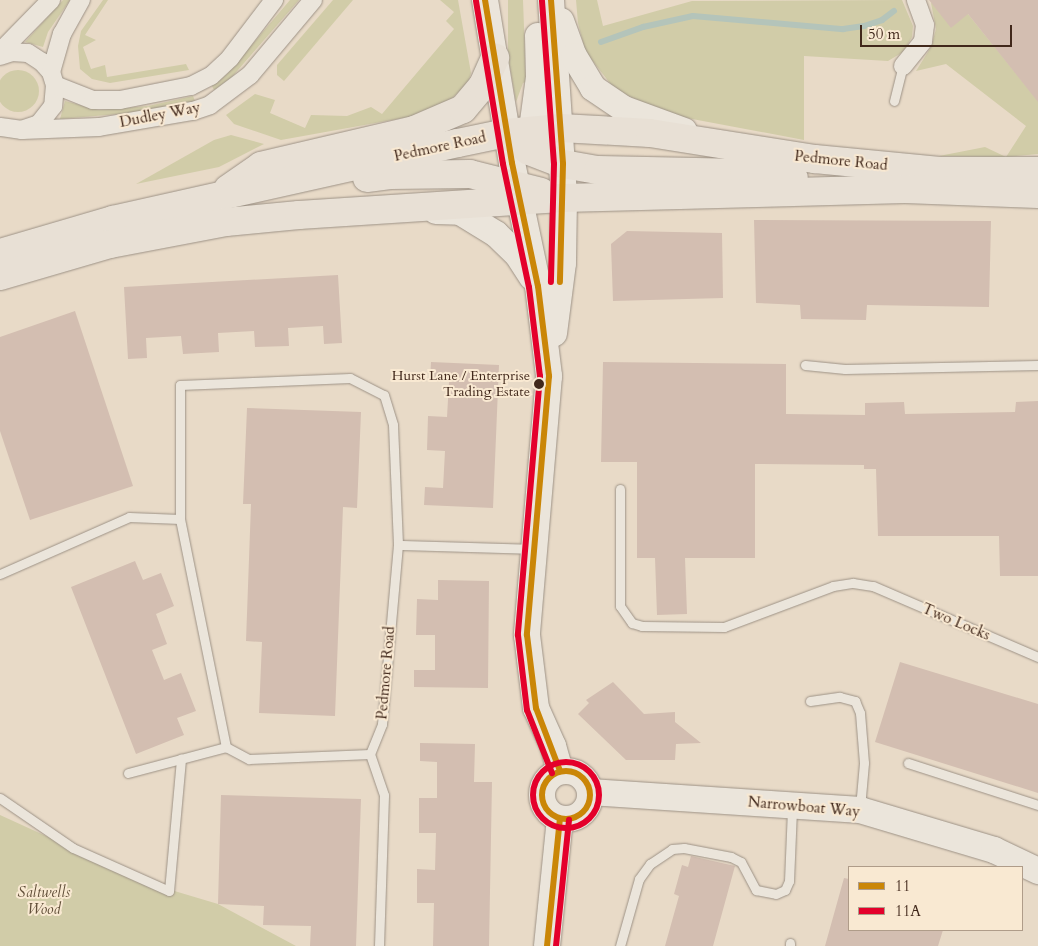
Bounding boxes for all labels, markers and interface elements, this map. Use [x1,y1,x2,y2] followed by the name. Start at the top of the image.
[863,15,1016,47] scale bar
[868,24,900,44] text: 50 m
[118,98,202,132] street label: Dudley Way
[392,128,488,166] street label: Pedmore Road
[793,147,889,175] street label: Pedmore Road
[392,368,530,401] place label: Hurst Lane / Enterprise Trading Estate
[534,379,544,389] marker: Hurst Lane / Enterprise Trading Estate
[919,600,993,644] street label: Two Locks
[373,626,399,720] street label: Pedmore Road
[747,793,861,821] street label: Narrowboat Way
[848,866,1023,931] legend
[895,876,910,896] text: 11
[18,883,70,918] park label: Saltwells Wood
[895,901,921,921] text: 11A

